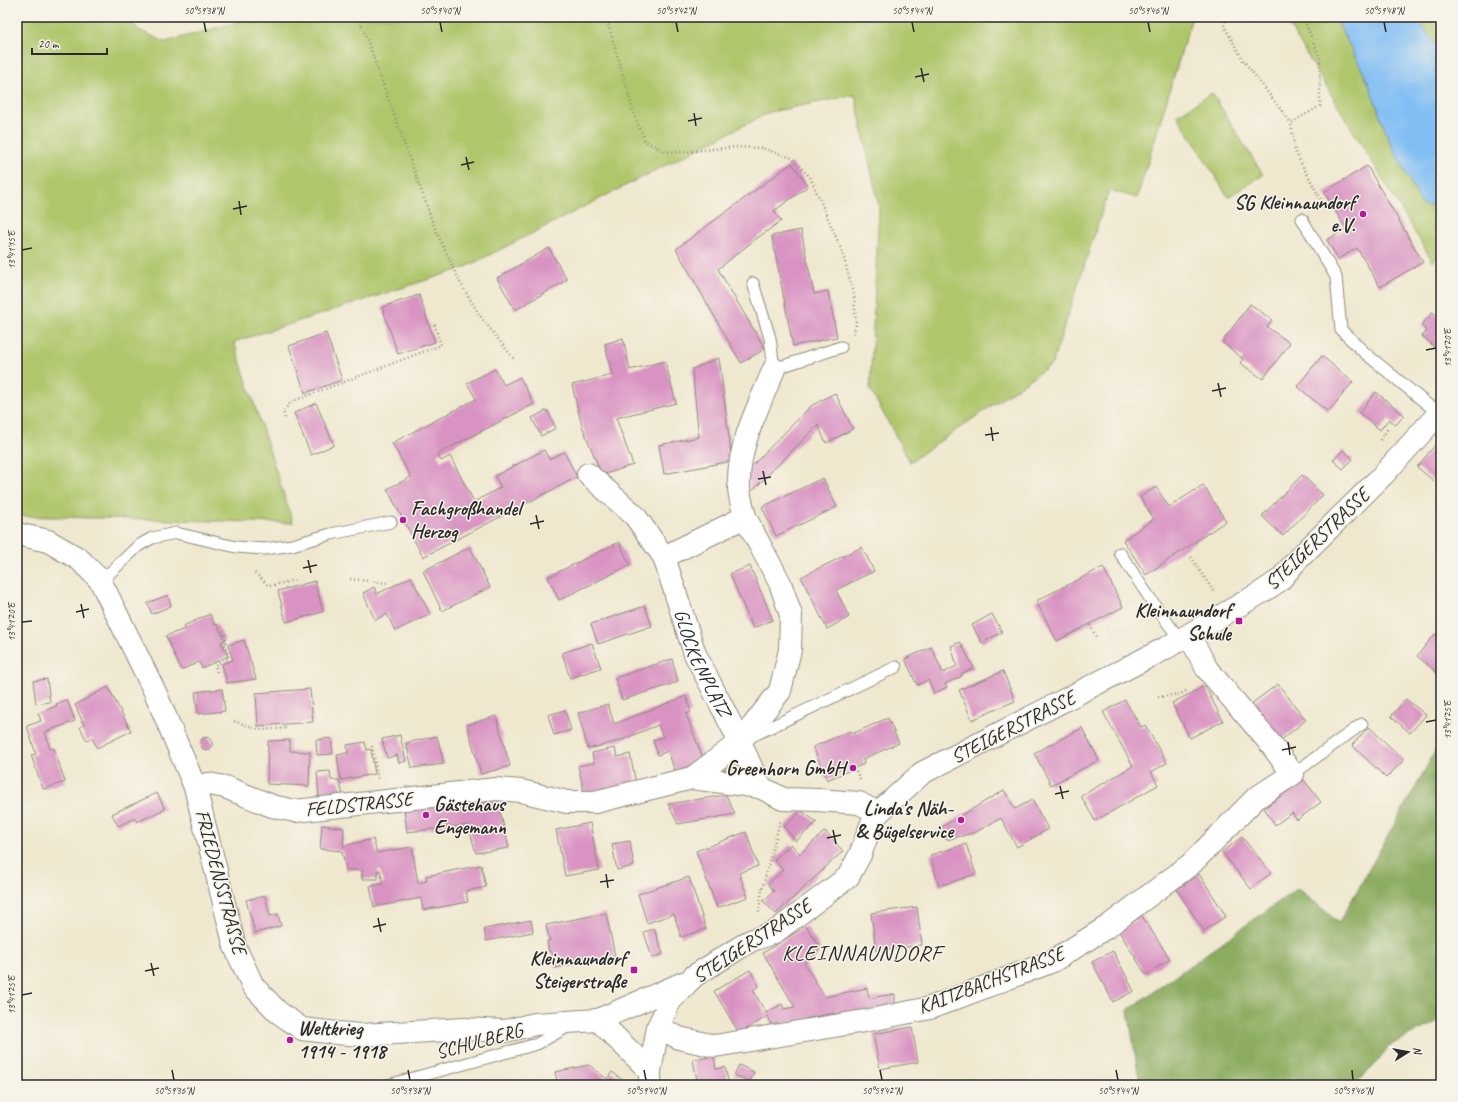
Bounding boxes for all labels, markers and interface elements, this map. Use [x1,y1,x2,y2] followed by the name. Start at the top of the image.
[184,4,226,17] text: 50°59'38"N
[420,4,462,17] text: 50°59'40"N
[656,4,698,17] text: 50°59'42"N
[892,4,934,17] text: 50°59'44"N
[1128,4,1170,17] text: 50°59'46"N
[1364,4,1406,17] text: 50°59'48"N
[32,30,107,56] scale bar
[38,36,60,52] text: 20 m
[1234,190,1360,238] place label: SG Kleinnaundorf e.V.
[1358,209,1368,219] marker: SG Kleinnaundorf e.V.
[5,229,18,269] text: 13°41'15"E
[1441,327,1454,367] text: 13°41'20"E
[1259,480,1377,595] street label: STEIGERSTRASSE
[411,496,525,544] place label: Fachgroßhandel Herzog
[398,515,408,525] marker: Fachgroßhandel Herzog
[1135,598,1236,646] place label: Kleinnaundorf Schule
[5,601,18,641] text: 13°41'20"E
[669,606,739,724] street label: GLOCKENPLATZ
[1234,616,1244,626] marker: Kleinnaundorf Schule
[947,684,1082,769] street label: STEIGERSTRASSE
[1441,699,1454,739] text: 13°41'25"E
[726,756,849,781] place label: Greenhorn GmbH
[848,763,858,773] marker: Greenhorn GmbH
[304,786,417,822] street label: FELDSTRASSE
[434,792,507,840] place label: Gästehaus Engemann
[856,796,955,844] place label: Linda's Näh- & Bügelservice
[190,807,253,960] street label: FRIEDENSSTRASSE
[421,810,431,820] marker: Gästehaus Engemann
[956,815,966,825] marker: Linda's Näh- & Bügelservice
[688,892,819,989] street label: STEIGERSTRASSE
[782,939,946,967] district label: KLEINNAUNDORF
[914,940,1071,1019] street label: KAITZBACHSTRASSE
[530,946,631,994] place label: Kleinnaundorf Steigerstraße
[629,965,639,975] marker: Kleinnaundorf Steigerstraße
[5,974,18,1014] text: 13°41'25"E
[298,1016,389,1064] place label: Weltkrieg 1914 - 1918
[433,1017,527,1065] street label: SCHULBERG
[1388,1032,1428,1072] north arrow
[285,1035,295,1045] marker: Weltkrieg 1914 - 1918
[1410,1045,1426,1057] text: N
[154,1084,196,1097] text: 50°59'36"N
[390,1084,432,1097] text: 50°59'38"N
[626,1084,668,1097] text: 50°59'40"N
[862,1084,904,1097] text: 50°59'42"N
[1098,1084,1140,1097] text: 50°59'44"N
[1333,1084,1375,1097] text: 50°59'46"N

